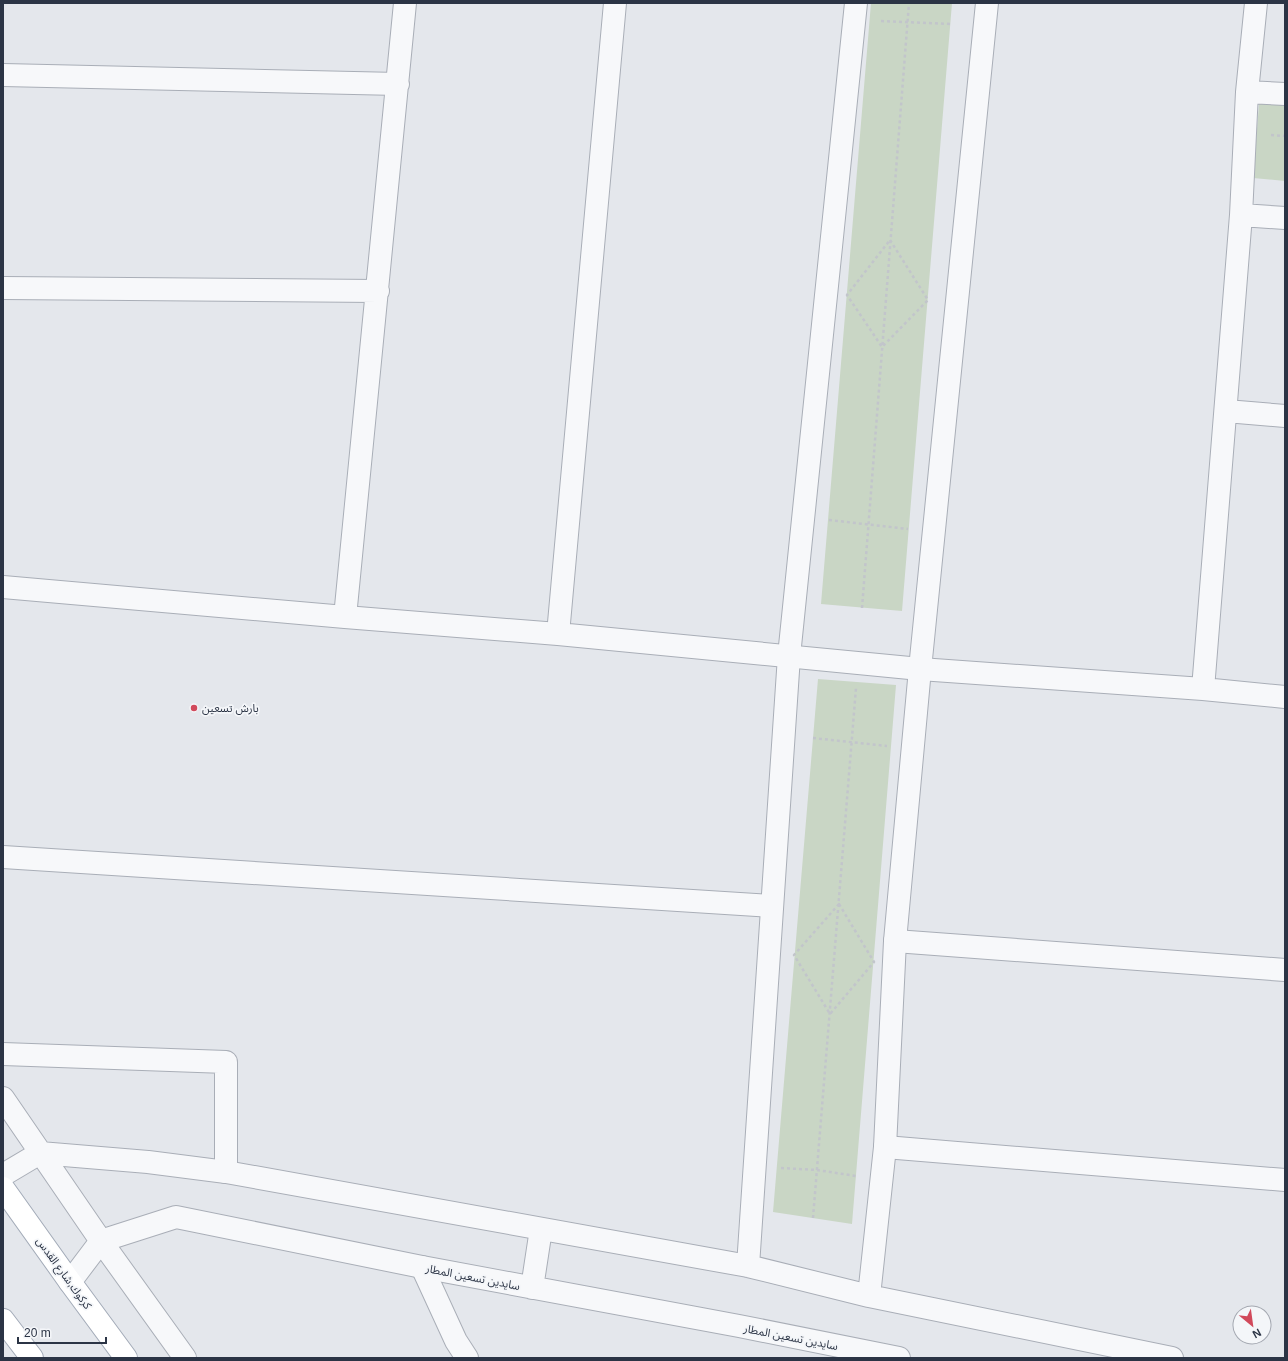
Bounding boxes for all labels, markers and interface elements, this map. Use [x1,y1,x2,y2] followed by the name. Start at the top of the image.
[202,702,259,715] place label: بارش تسعين
[189,703,199,713] marker: بارش تسعين
[32,1235,94,1313] street label: كركوك,شارع القدس
[424,1262,522,1293] street label: سايدين تسعين المطار
[1232,1305,1272,1345] north arrow
[18,1319,106,1345] scale bar
[742,1322,840,1353] street label: سايدين تسعين المطار
[24,1326,51,1340] text: 20 m
[1250,1327,1263,1341] text: N

